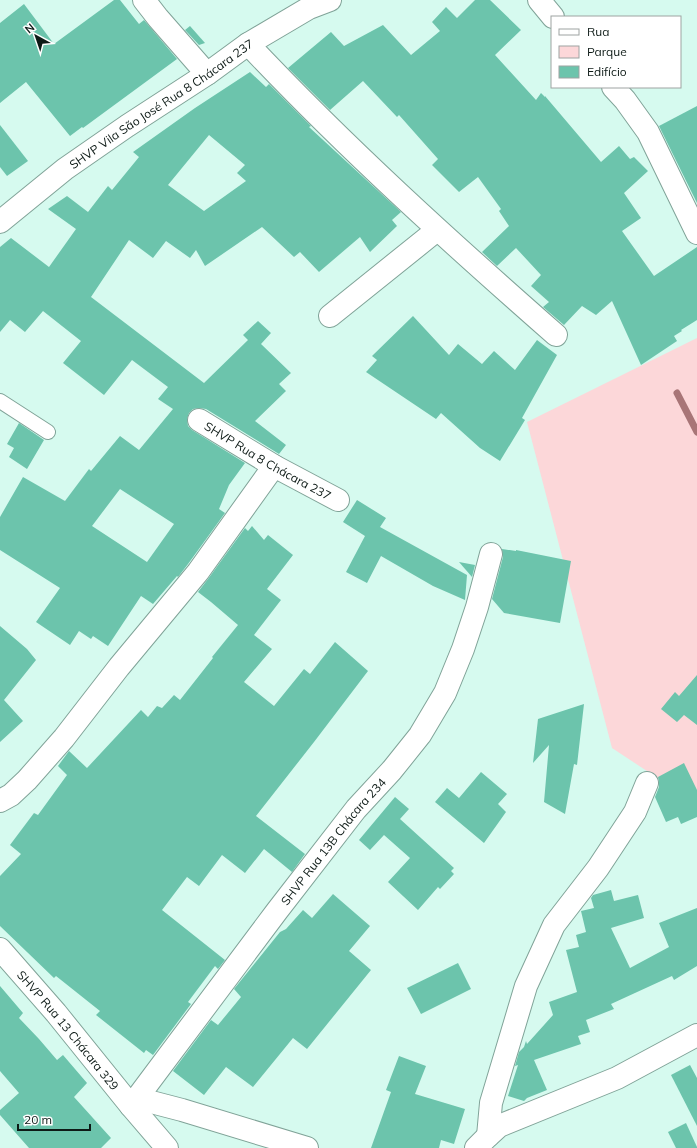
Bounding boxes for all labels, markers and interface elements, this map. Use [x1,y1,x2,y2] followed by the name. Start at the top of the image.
[16,16,56,56] north arrow
[551,16,681,88] legend
[22,20,37,36] text: N
[587,24,609,39] text: Rua
[66,35,255,171] street label: SHVP Vila São José Rua 8 Chácara 237
[587,44,627,59] text: Parque
[587,64,627,79] text: Edifício
[202,418,334,503] street label: SHVP Rua 8 Chácara 237
[277,775,389,908] street label: SHVP Rua 13B Chácara 234
[14,967,122,1093] street label: SHVP Rua 13 Chácara 329
[18,1106,90,1132] scale bar
[24,1112,52,1127] text: 20 m

